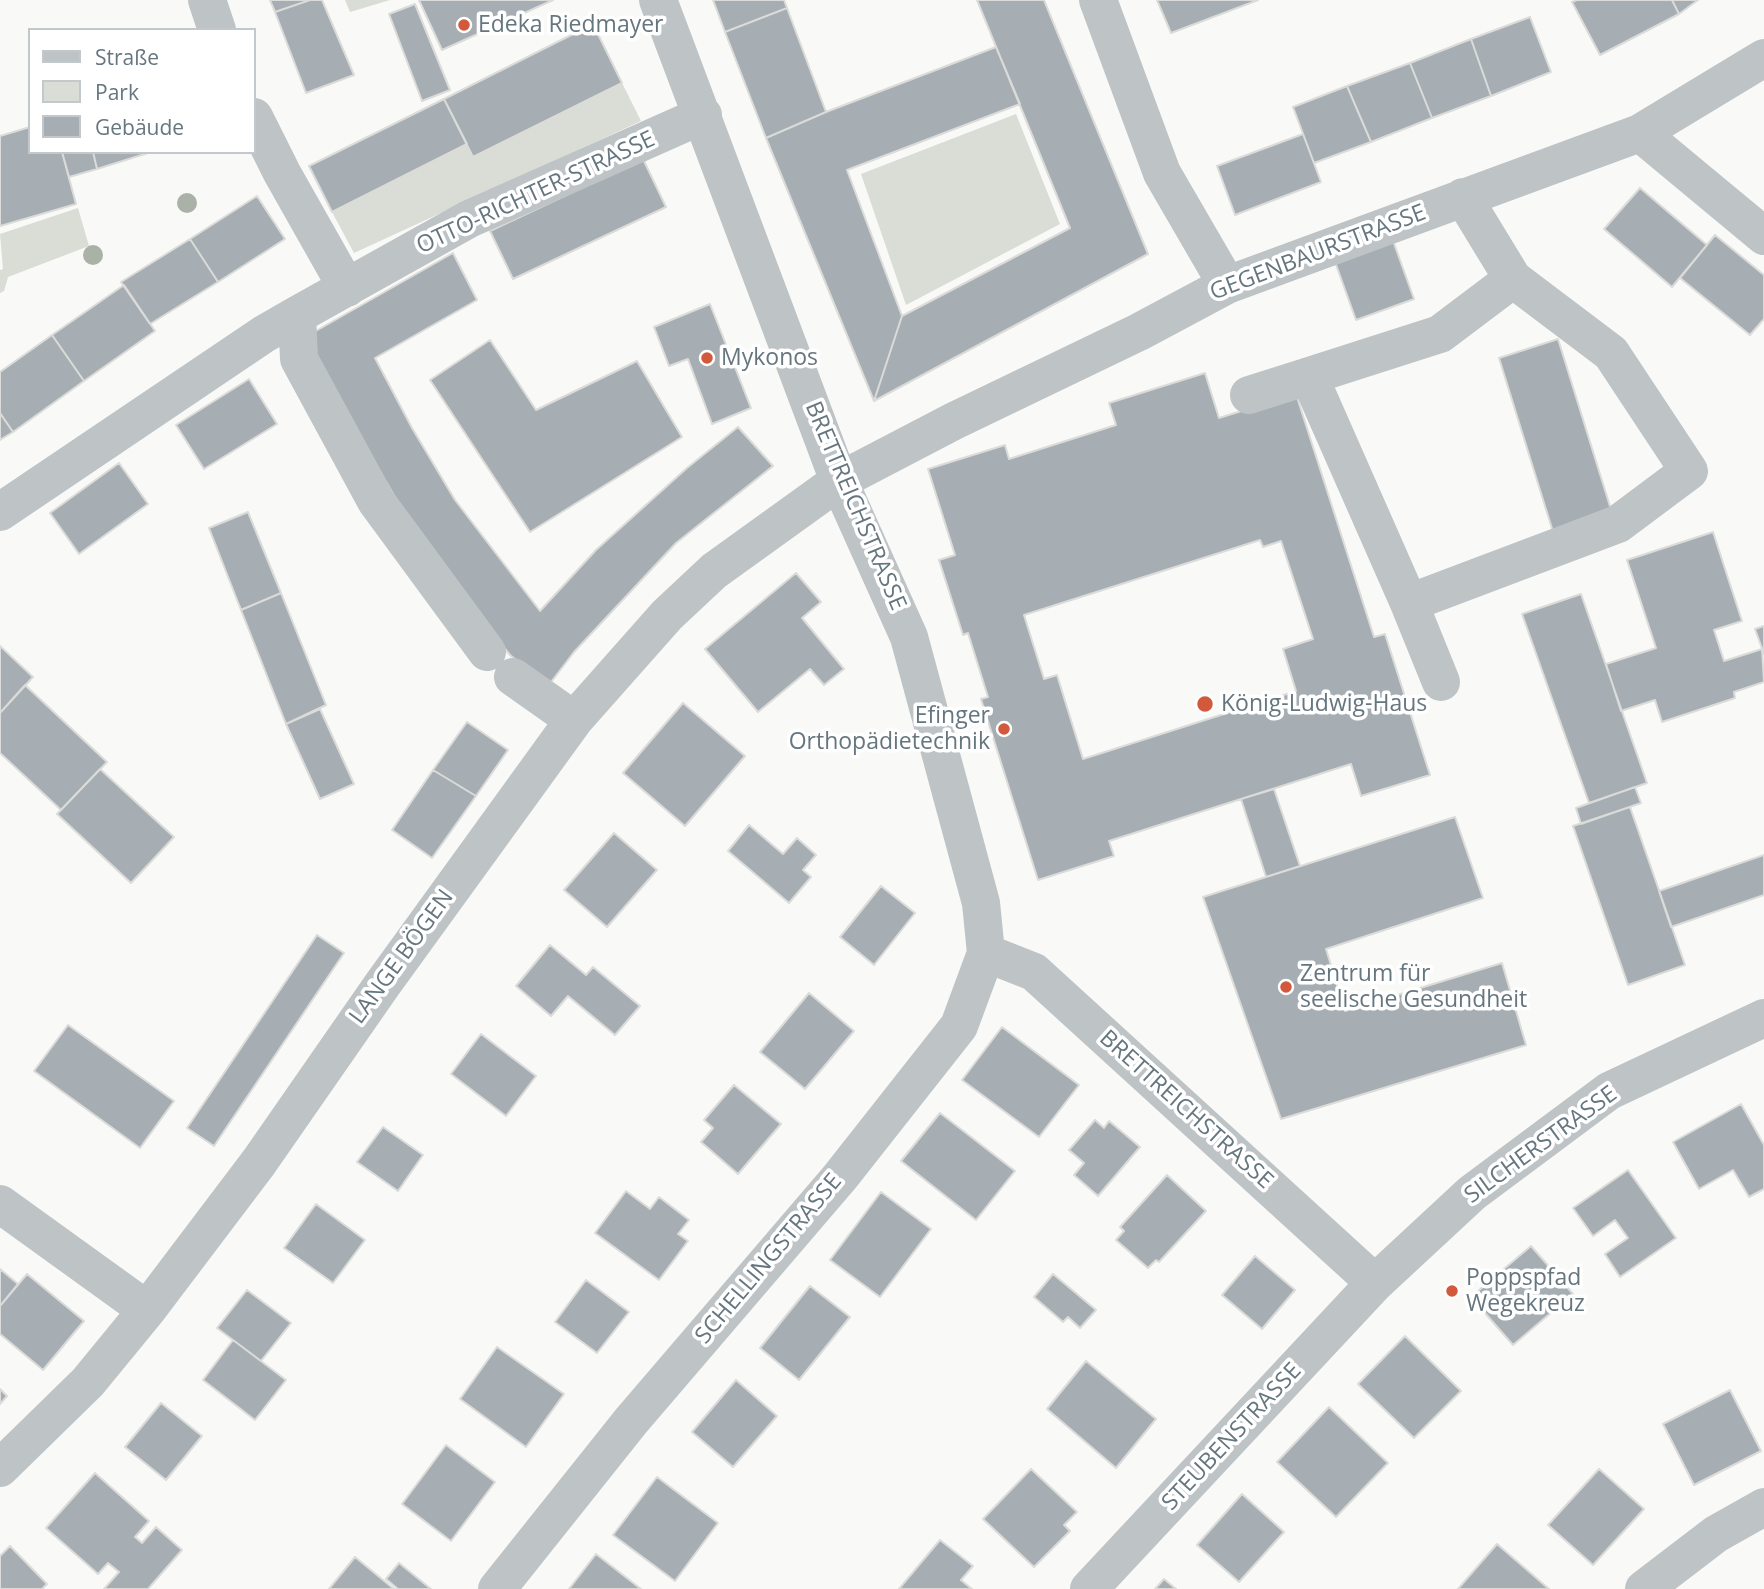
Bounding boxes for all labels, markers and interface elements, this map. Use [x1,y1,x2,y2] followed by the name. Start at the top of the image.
[478,11,664,39] place label: Edeka Riedmayer
[456,17,472,33] marker: Edeka Riedmayer
[28,28,256,154] legend
[95,43,159,71] text: Straße
[95,78,139,106] text: Park
[95,113,184,141] text: Gebäude
[413,126,659,260] street label: OTTO-RICHTER-STRASSE
[1206,199,1430,307] street label: GEGENBAURSTRASSE
[721,344,818,372] place label: Mykonos
[699,350,715,366] marker: Mykonos
[799,397,911,615] street label: BRETTREICHSTRASSE
[1221,690,1427,718] place label: König-Ludwig-Haus
[1195,694,1215,714] marker: König-Ludwig-Haus
[789,702,990,756] place label: Efinger Orthopädietechnik
[996,721,1012,737] marker: Efinger Orthopädietechnik
[344,885,460,1029] street label: LANGE BÖGEN
[1300,960,1527,1014] place label: Zentrum für seelische Gesundheit
[1278,979,1294,995] marker: Zentrum für seelische Gesundheit
[1094,1025,1278,1195] street label: BRETTREICHSTRASSE
[1459,1080,1623,1210] street label: SILCHERSTRASSE
[690,1168,848,1350] street label: SCHELLINGSTRASSE
[1466,1264,1585,1318] place label: Poppspfad Wegekreuz
[1444,1283,1460,1299] marker: Poppspfad Wegekreuz
[1157,1357,1307,1517] street label: STEUBENSTRASSE

